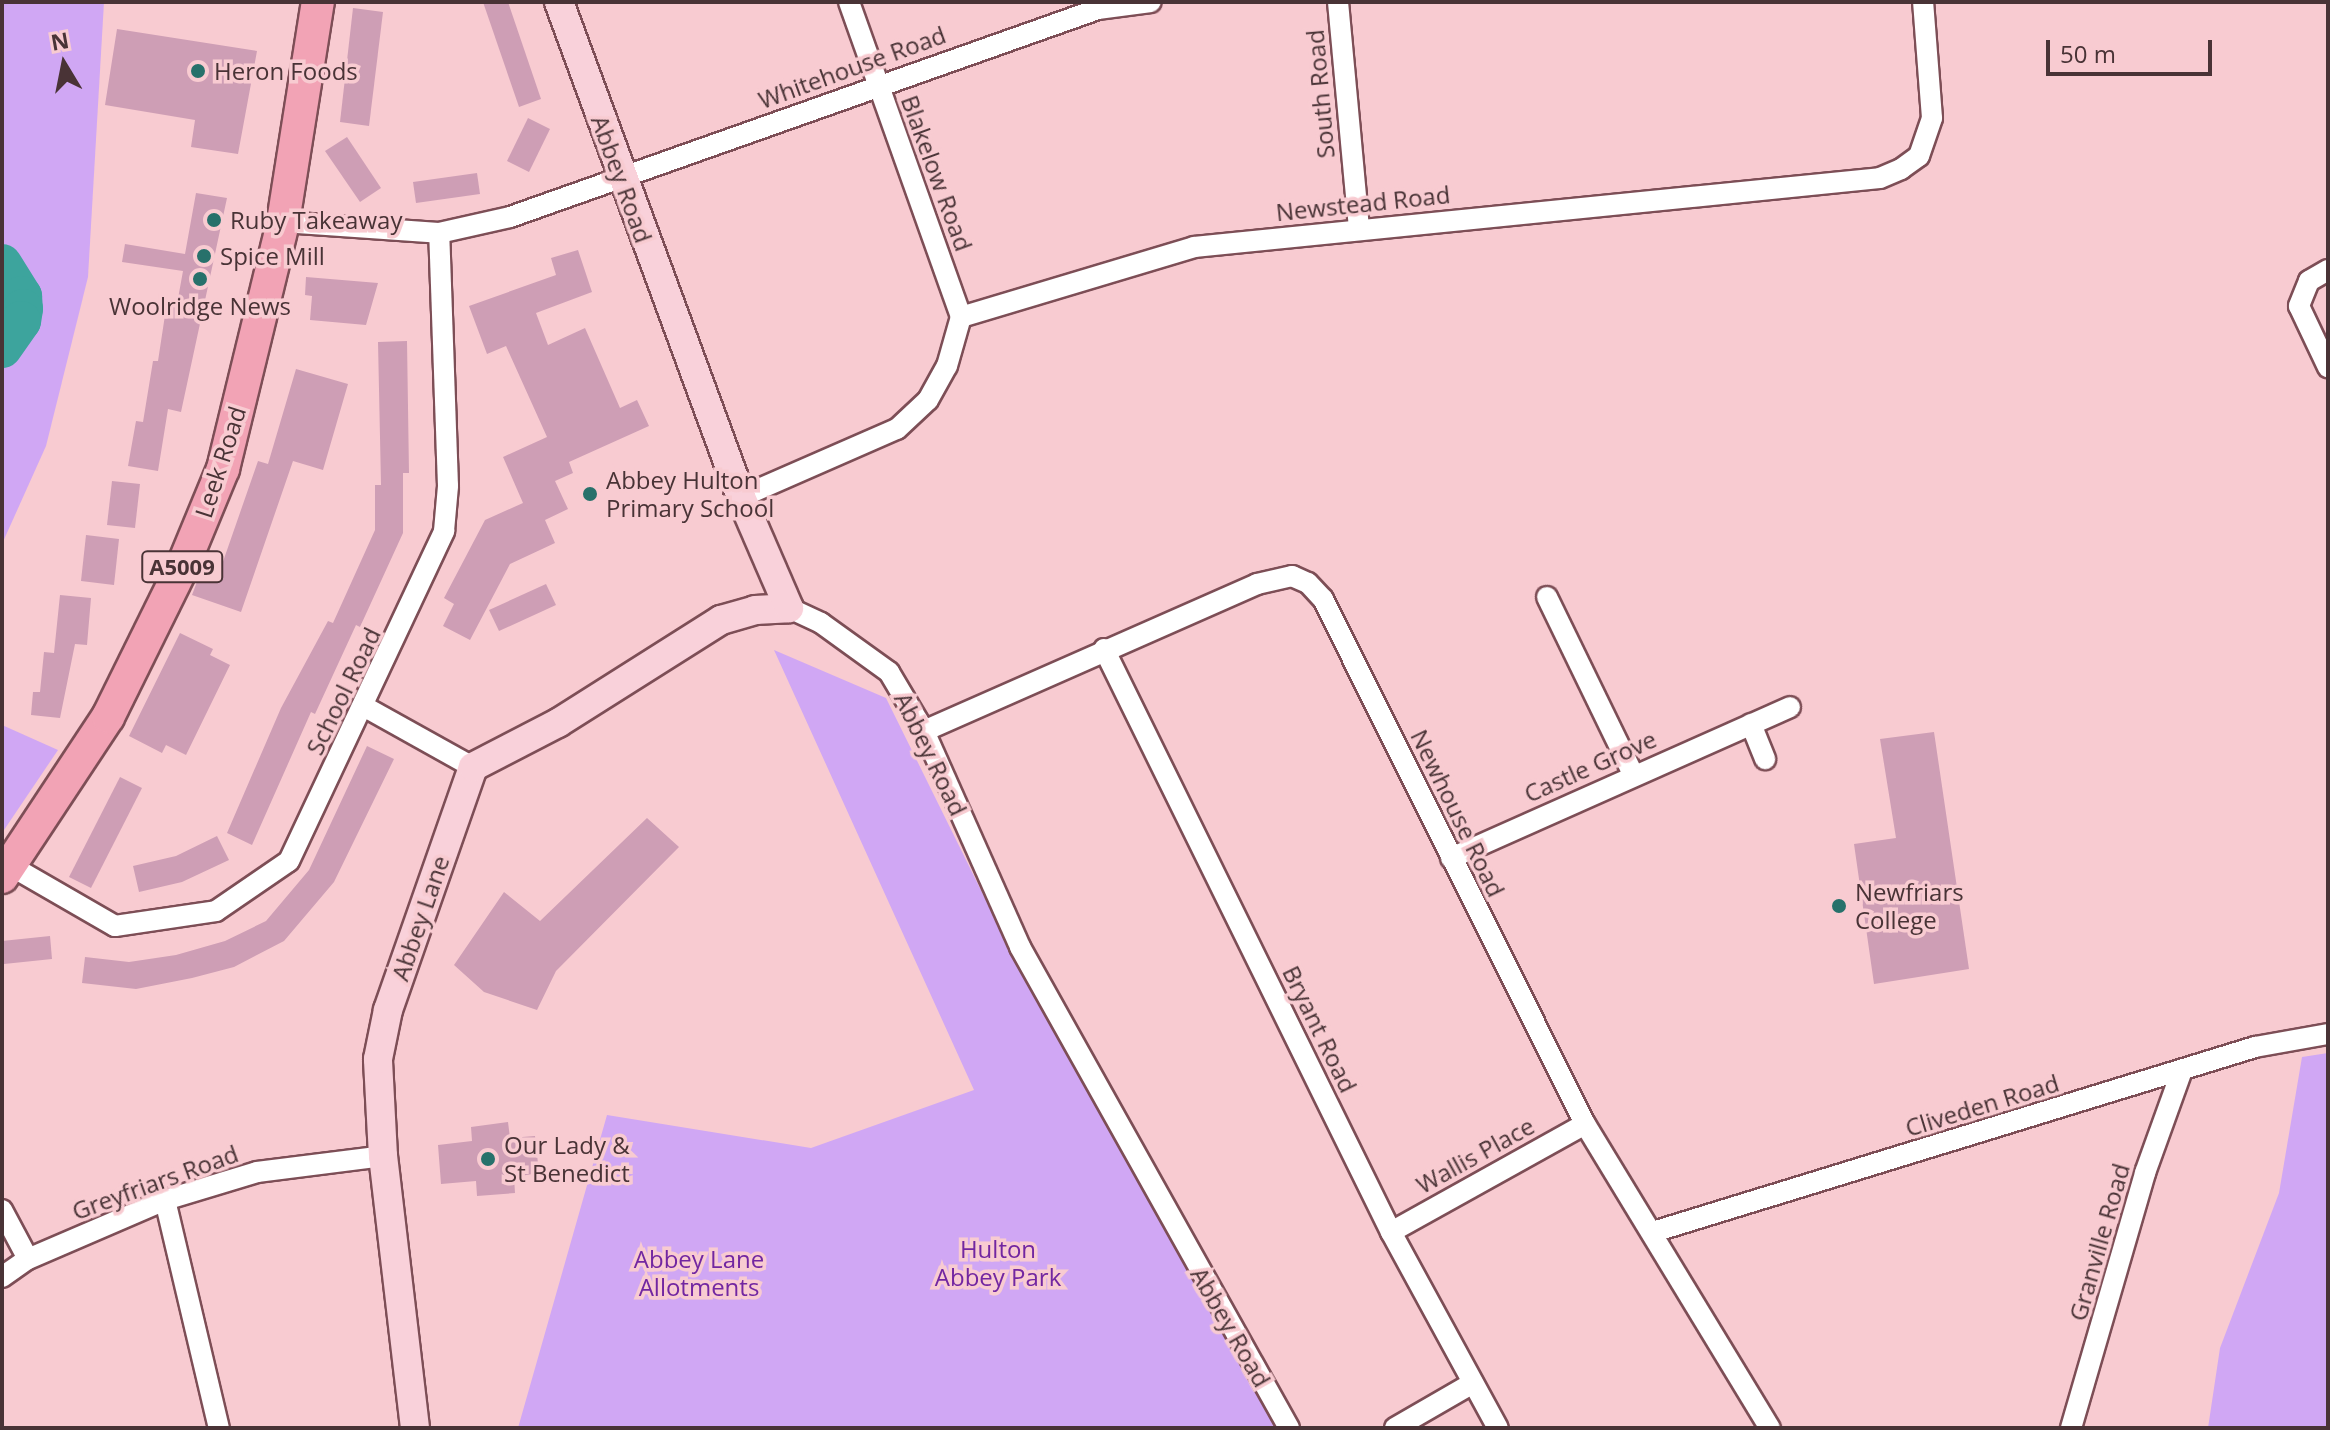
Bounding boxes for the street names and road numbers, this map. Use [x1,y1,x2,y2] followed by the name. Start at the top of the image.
[754,20,950,114] street label: Whitehouse Road
[1300,28,1340,160] street label: South Road
[895,91,979,255] street label: Blakelow Road
[586,111,658,247] street label: Abbey Road
[1274,180,1452,226] street label: Newstead Road
[188,403,252,521] street label: Leek Road
[140,549,224,585] road number: A5009
[300,623,386,759] street label: School Road
[889,688,973,820] street label: Abbey Road
[1520,724,1660,808] street label: Castle Grove
[1405,725,1511,901] street label: Newhouse Road
[385,852,455,984] street label: Abbey Lane
[1277,961,1363,1097] street label: Bryant Road
[1902,1068,2062,1142] street label: Cliveden Road
[1411,1111,1539,1199] street label: Wallis Place
[68,1139,242,1225] street label: Greyfriars Road
[2063,1160,2135,1324] street label: Granville Road
[1185,1262,1277,1392] street label: Abbey Road

